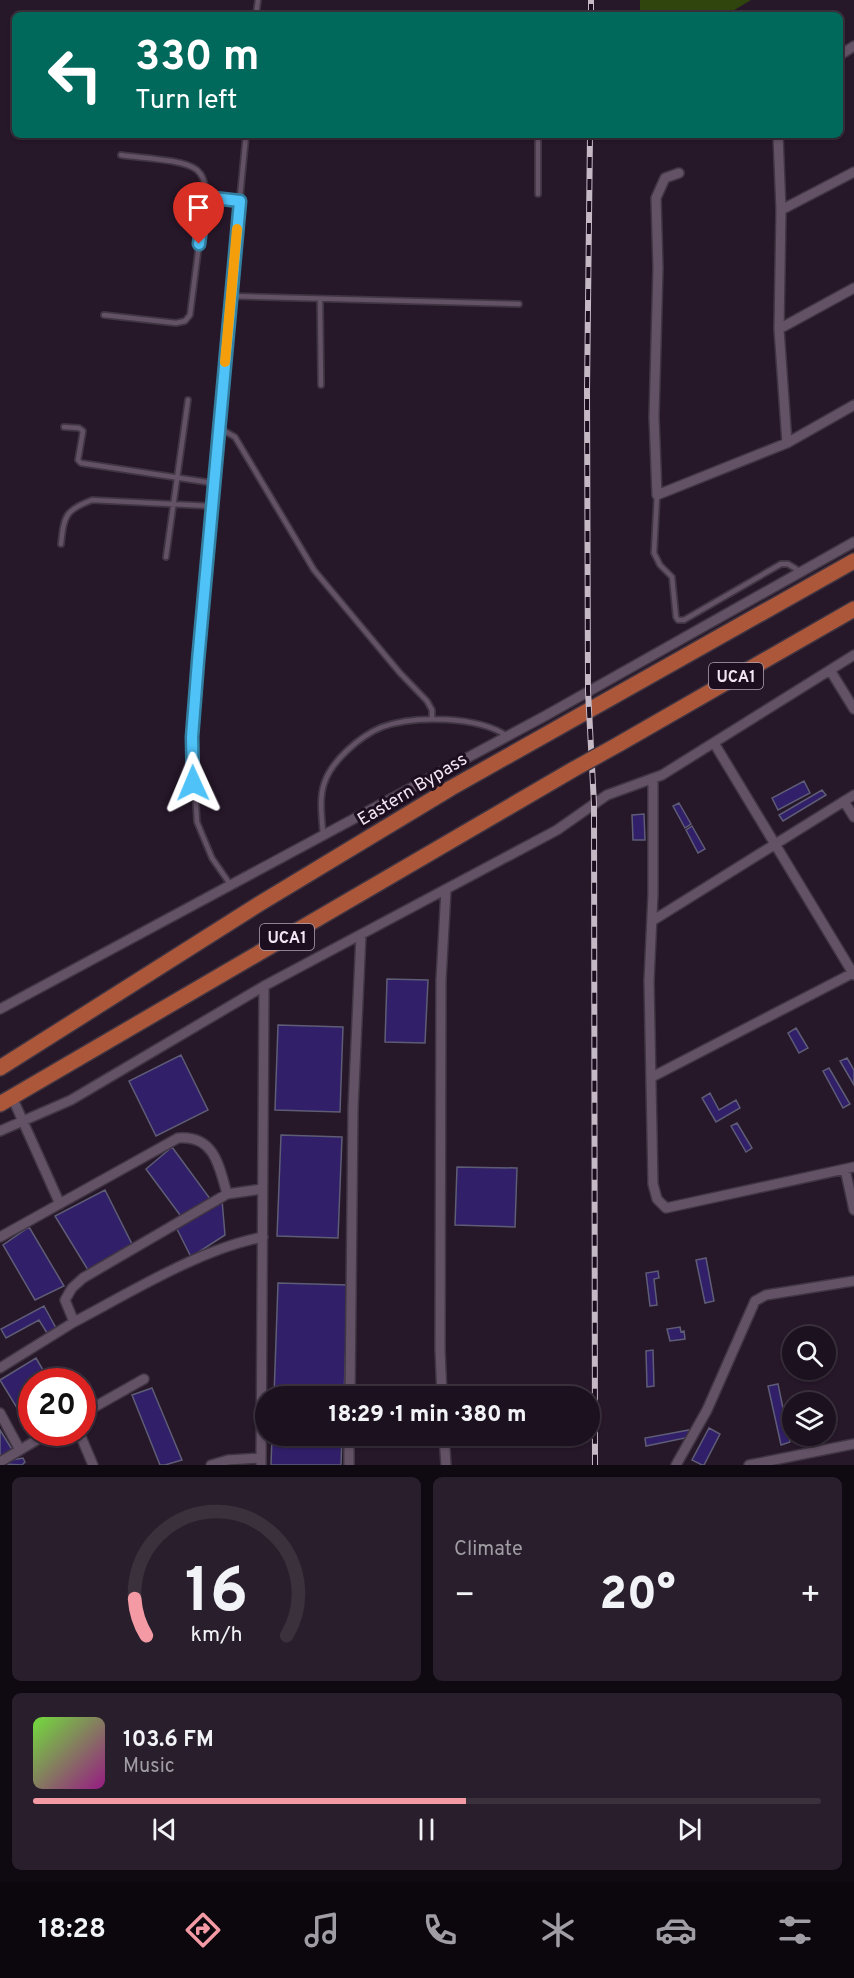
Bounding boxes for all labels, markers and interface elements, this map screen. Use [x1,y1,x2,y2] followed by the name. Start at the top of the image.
[135,32,260,85] text: 330 m
[36,36,114,114] icon: left
[135,84,237,118] text: Turn left
[173,182,224,244] pin
[182,191,215,224] icon: arrive
[709,663,763,689] road number: UCA1
[354,749,472,832] street label: Eastern Bypass
[161,751,225,815] position arrow
[260,924,314,950] road number: UCA1
[782,1326,836,1446] map controls
[782,1326,836,1380] button: search
[18,1368,96,1446] speed limit sign: 20
[782,1392,836,1446] button: layers
[328,1402,527,1429] text: 18:29 · 1 min · 380 m
[454,1537,523,1563] text: Climate
[185,1555,248,1634] text: 16
[599,1568,676,1625] text: 20°
[454,1576,475,1618] text: −
[800,1576,821,1618] text: +
[190,1622,243,1649] text: km/h
[123,1727,214,1754] text: 103.6 FM
[123,1754,175,1780] text: Music
[148,1813,181,1846] icon: previous
[410,1813,443,1846] icon: pause
[673,1813,706,1846] icon: next
[182,1909,224,1951] icon: directions
[301,1909,343,1951] icon: music
[419,1909,461,1951] icon: phone
[537,1909,579,1951] icon: climate
[655,1909,697,1951] icon: car
[774,1909,816,1951] icon: filters
[38,1913,106,1947] text: 18:28

